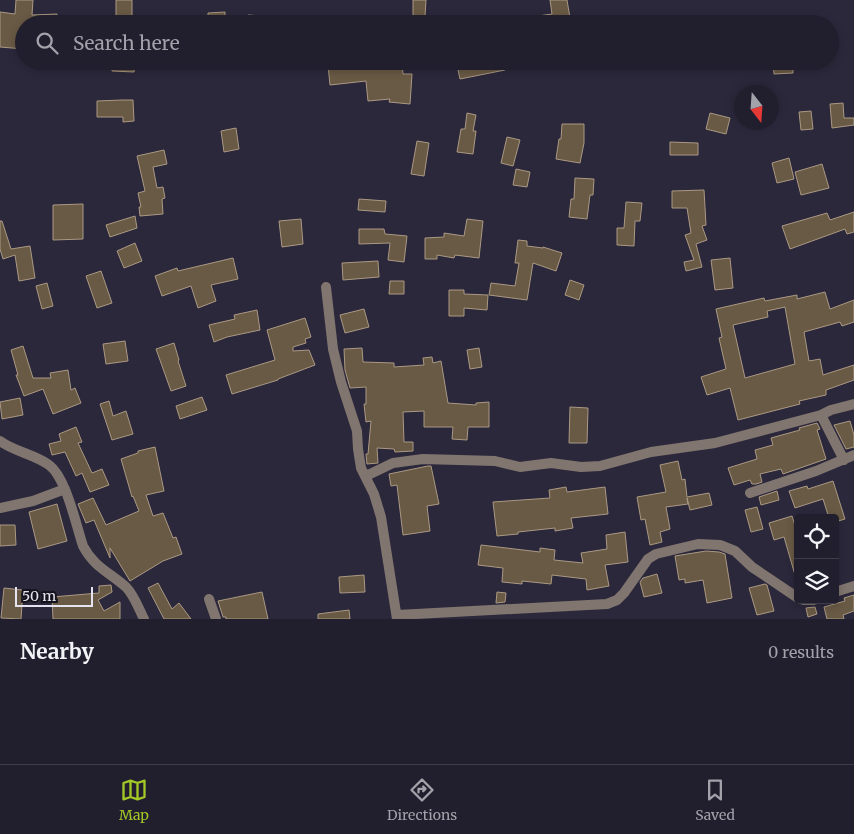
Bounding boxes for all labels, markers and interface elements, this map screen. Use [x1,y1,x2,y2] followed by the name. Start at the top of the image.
[15,15,839,70] search box
[33,29,61,57] icon: search
[73,31,180,55] text: Search here
[734,85,779,130] north arrow
[794,514,839,604] map controls
[794,514,839,559] button: locate
[794,559,839,604] button: layers
[15,584,92,607] scale bar
[22,587,56,605] text: 50 m
[20,638,94,665] text: Nearby
[768,642,834,662] text: 0 results
[119,776,149,824] tab: Map
[387,776,457,824] tab: Directions
[695,776,735,824] tab: Saved

